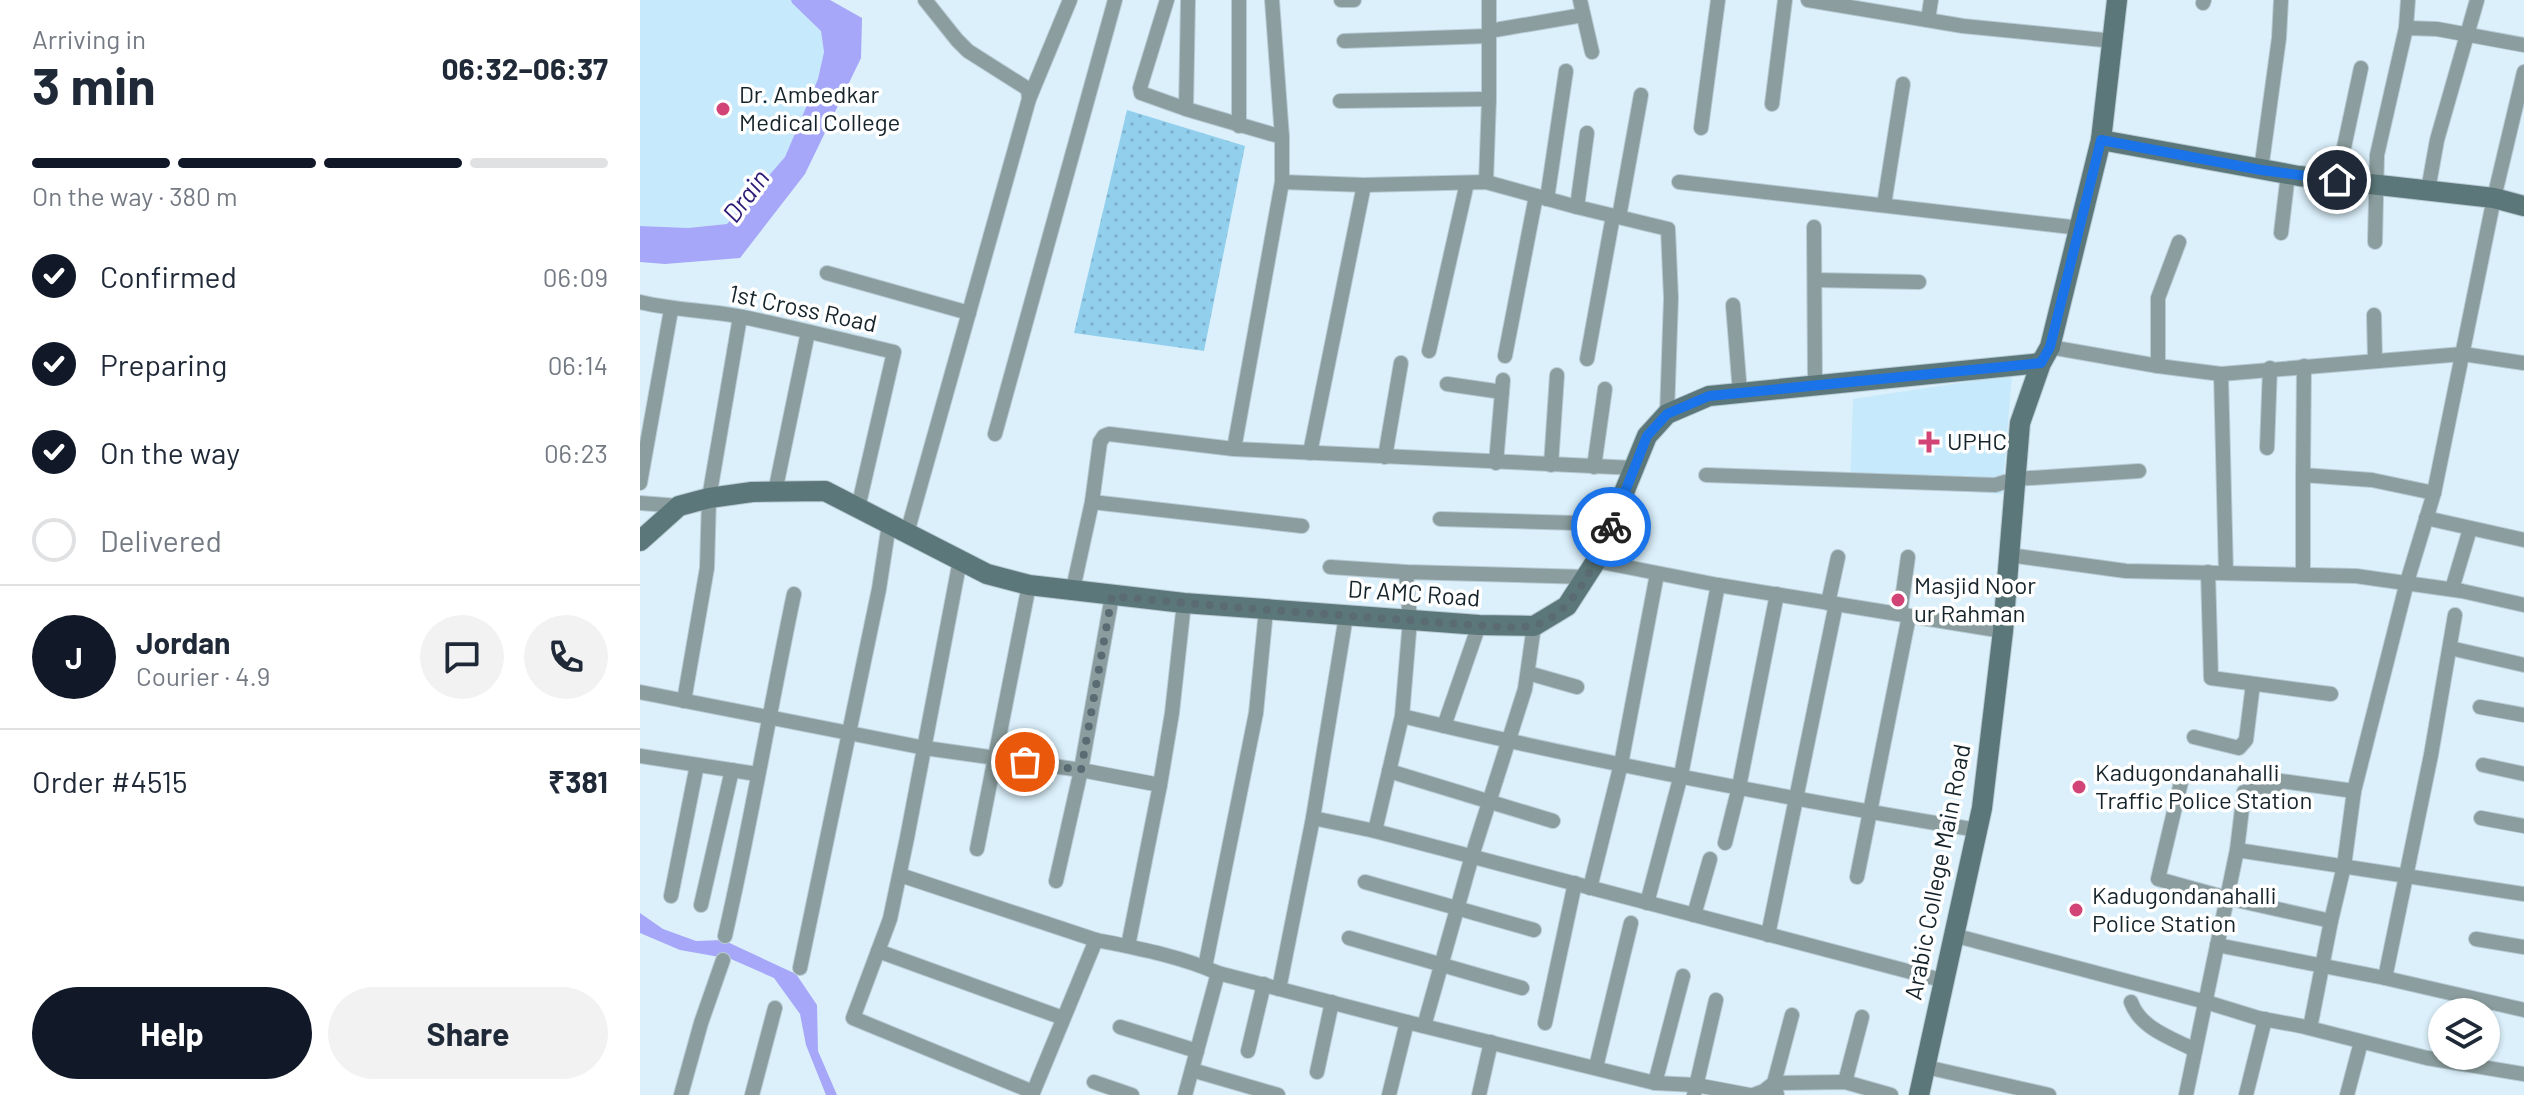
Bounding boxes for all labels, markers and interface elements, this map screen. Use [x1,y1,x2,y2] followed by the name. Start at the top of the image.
[32,23,146,54] text: Arriving in
[441,50,608,86] text: 06:32–06:37
[32,53,156,115] text: 3 min
[739,79,900,136] place label: Dr. Ambedkar Medical College
[714,100,732,118] marker: Dr. Ambedkar Medical College
[2303,146,2371,214] pin
[2315,158,2359,202] icon: home
[715,163,775,228] water label: Drain
[32,180,238,211] text: On the way · 380 m
[32,254,76,298] icon: check
[100,258,237,294] text: Confirmed
[543,261,608,292] text: 06:09
[727,278,880,337] street label: 1st Cross Road
[32,342,76,386] icon: check
[100,346,227,382] text: Preparing
[548,349,608,380] text: 06:14
[1947,426,2007,455] place label: UPHC
[32,430,76,474] icon: check
[1918,431,1940,453] marker: UPHC
[100,434,240,470] text: On the way
[544,437,608,468] text: 06:23
[1571,487,1651,567] courier
[1589,505,1633,549] icon: bike
[100,522,222,558] text: Delivered
[1914,570,2036,627] place label: Masjid Noor ur Rahman
[1347,573,1481,612] street label: Dr AMC Road
[1889,591,1907,609] marker: Masjid Noor ur Rahman
[420,615,504,699] button: chat
[524,615,608,699] button: phone
[136,624,231,660] text: Jordan
[65,639,83,675] text: J
[136,660,270,691] text: Courier · 4.9
[991,728,1059,796] pin
[1003,740,1047,784] icon: bag
[1897,741,1976,1002] street label: Arabic College Main Road
[2095,757,2312,814] place label: Kadugondanahalli Traffic Police Station
[32,763,188,799] text: Order #4515
[548,763,608,799] text: ₹381
[2070,778,2088,796] marker: Kadugondanahalli Traffic Police Station
[2092,880,2277,937] place label: Kadugondanahalli Police Station
[2067,901,2085,919] marker: Kadugondanahalli Police Station
[32,987,312,1079] button: Help
[328,987,608,1079] button: Share
[2428,998,2500,1070] map controls
[2428,998,2500,1070] button: layers

